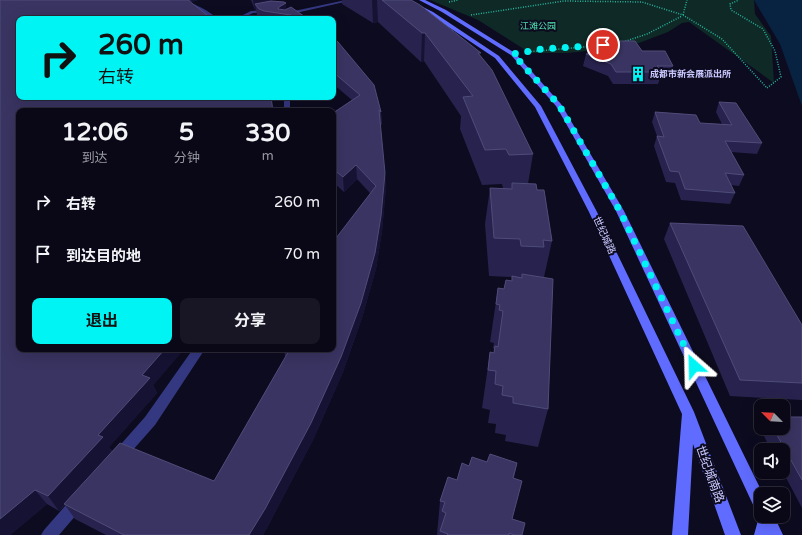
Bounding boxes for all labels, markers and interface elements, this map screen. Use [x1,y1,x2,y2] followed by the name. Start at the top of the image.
[520,21,556,32] park label: 江滩公园
[98,28,184,62] text: 260 m
[586,28,620,62] pin
[32,32,84,84] icon: right
[592,34,614,56] icon: arrive
[629,65,647,83] building icon: 成都市新会展派出所
[98,66,134,88] text: 右转
[650,68,731,80] place label: 成都市新会展派出所
[62,118,128,147] text: 12:06
[179,118,194,147] text: 5
[245,119,290,148] text: 330
[262,148,274,164] text: m
[82,150,108,166] text: 到达
[174,150,200,166] text: 分钟
[32,191,54,213] icon: right
[274,193,320,211] text: 260 m
[66,195,96,213] text: 右转
[590,215,618,256] street label: 世纪城路
[32,243,54,265] icon: arrive
[283,245,320,263] text: 70 m
[66,247,141,265] text: 到达目的地
[32,298,172,344] button: 退出
[180,298,320,344] button: 分享
[673,345,715,387] position arrow
[754,399,790,435] north arrow
[754,399,790,523] map controls
[693,443,727,505] street label: 世纪城南路
[754,443,790,479] button: sound
[754,487,790,523] button: layers

